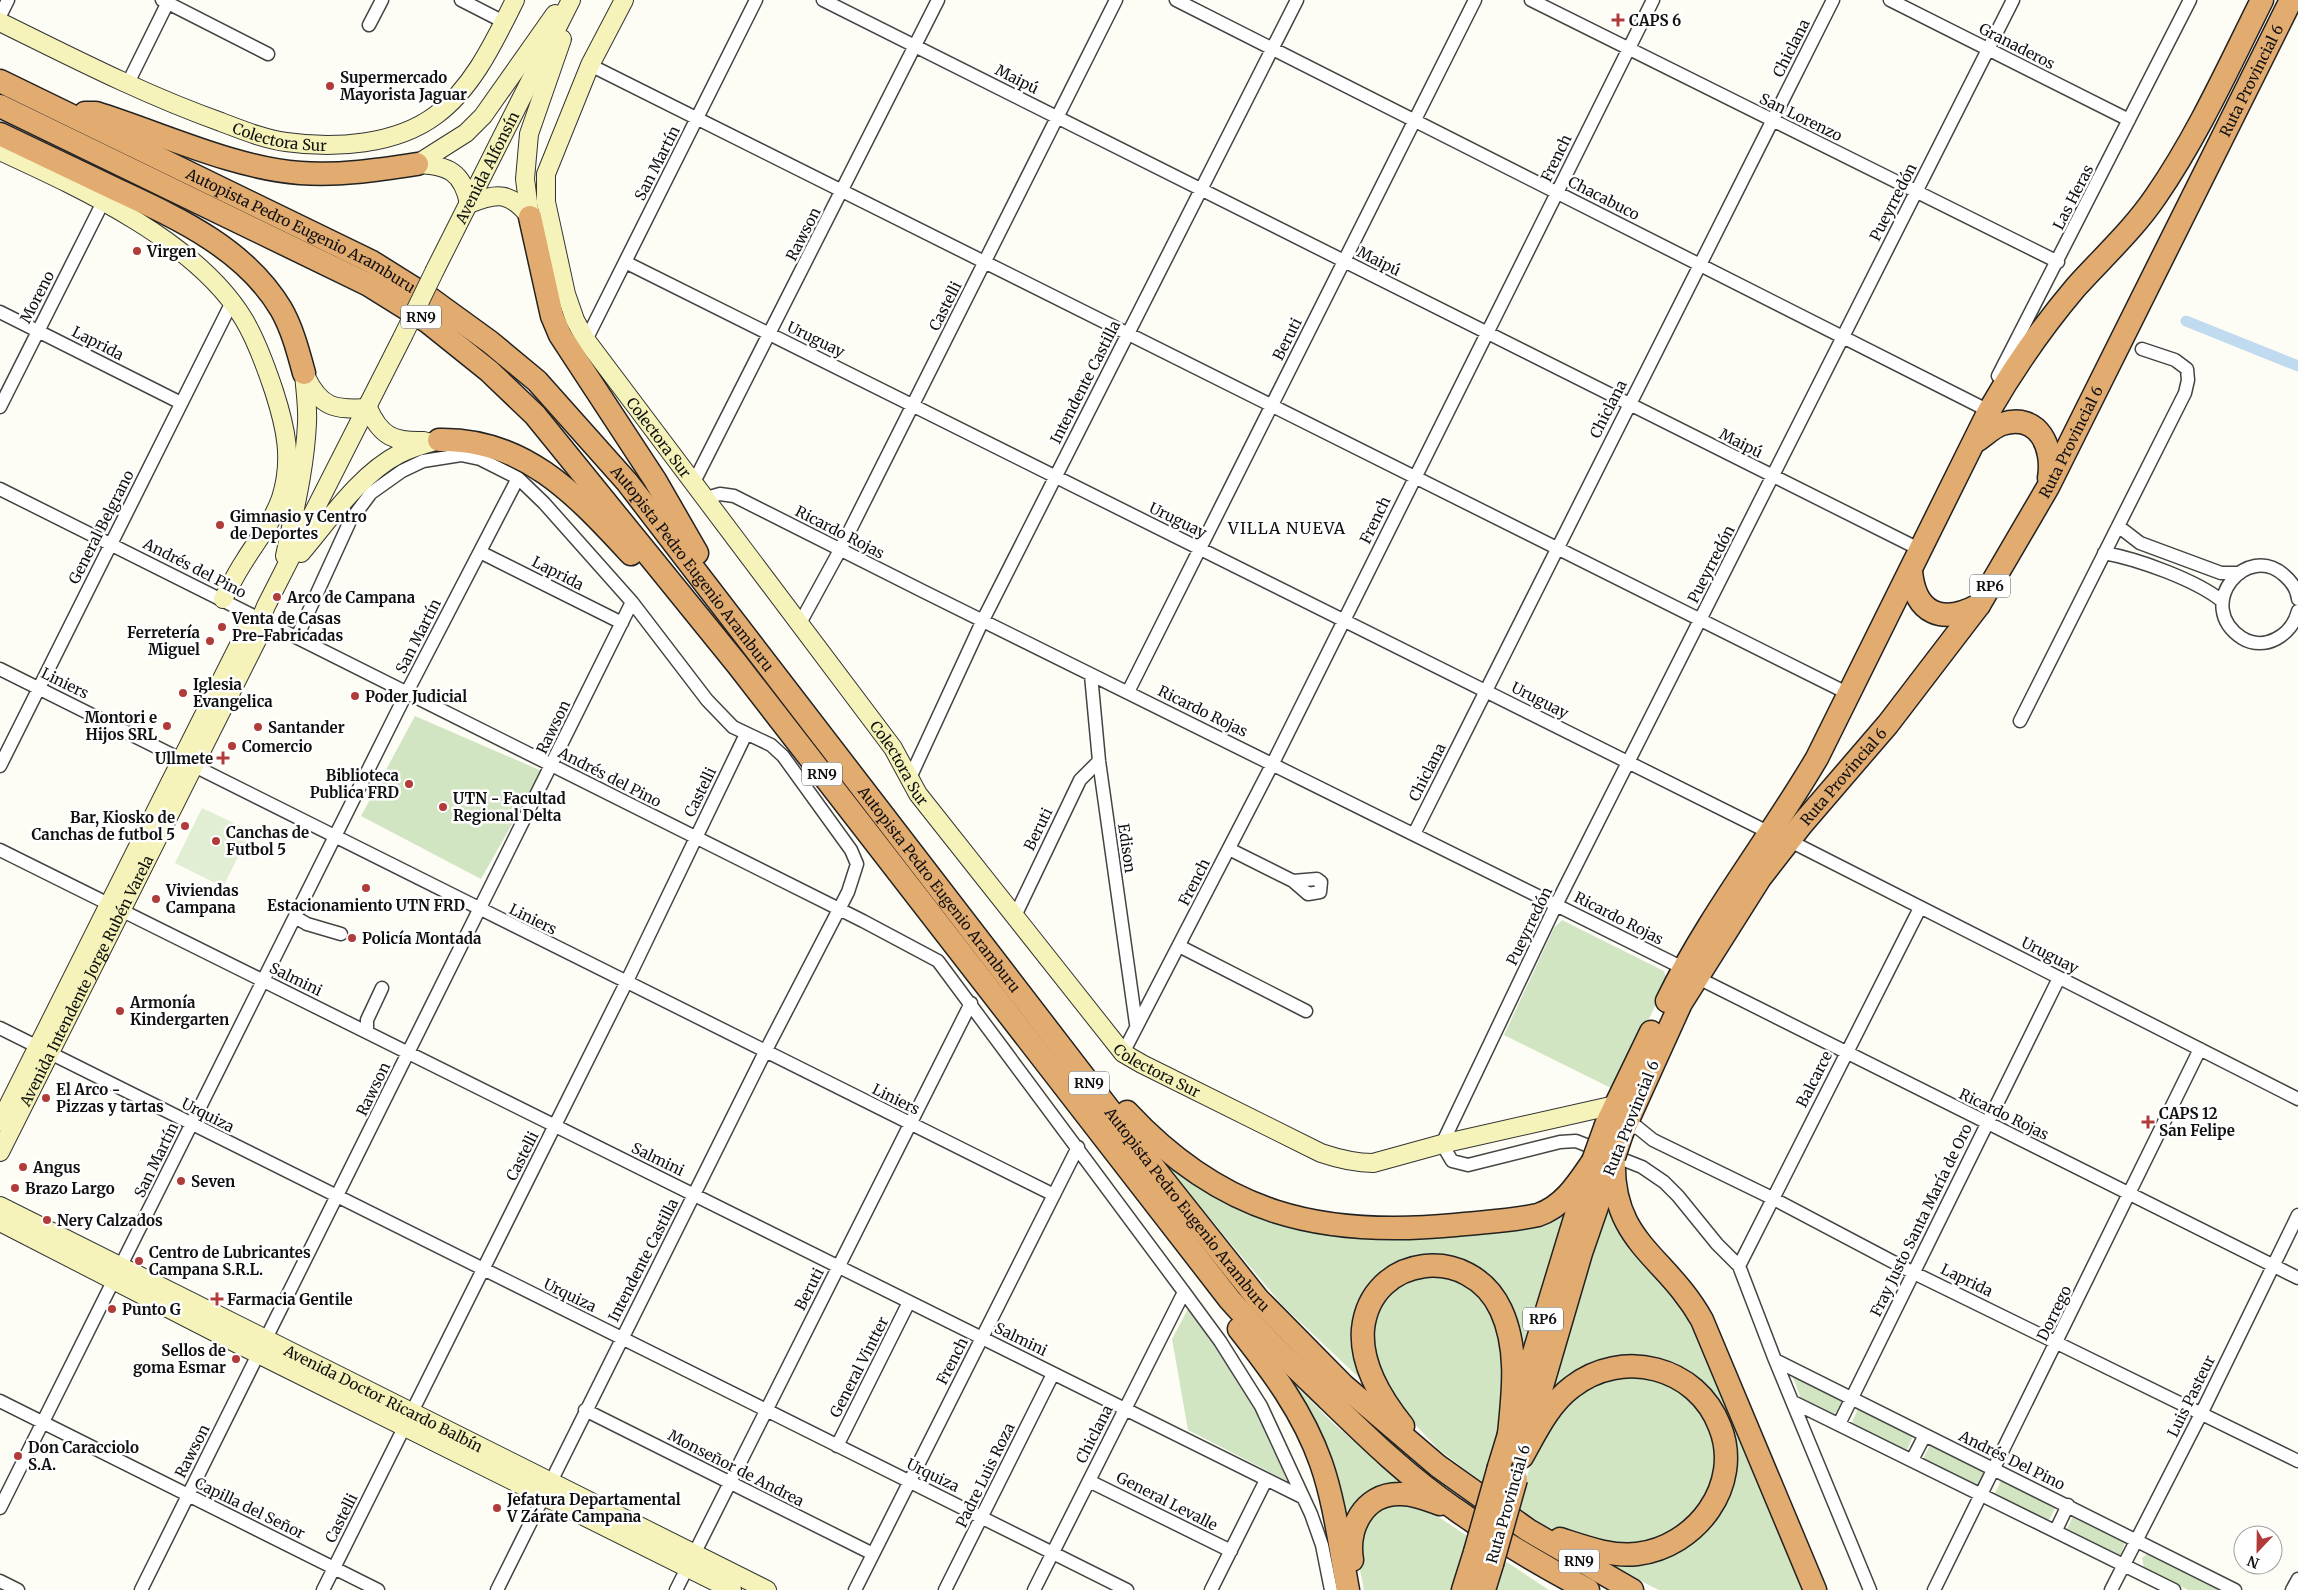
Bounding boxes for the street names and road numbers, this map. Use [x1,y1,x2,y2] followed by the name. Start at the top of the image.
[1768,16,1814,80] street label: Chiclana
[1976,19,2058,73] street label: Granaderos
[2215,21,2287,140] street label: Ruta Provincial 6
[992,60,1042,98] street label: Maipú
[1756,89,1846,145] street label: San Lorenzo
[450,108,523,227] street label: Avenida Alfonsín
[230,118,327,154] street label: Colectora Sur
[630,122,684,203] street label: San Martín
[1536,131,1576,185] street label: French
[1865,160,1921,244] street label: Pueyrredón
[2049,161,2097,233] street label: Las Heras
[182,163,419,296] street label: Autopista Pedro Eugenio Aramburu
[1565,172,1643,224] street label: Chacabuco
[782,204,824,264] street label: Rawson
[1354,242,1404,280] street label: Maipú
[16,267,58,326] street label: Moreno
[925,278,966,334] street label: Castelli
[401,306,441,328] road number: RN9
[1268,314,1306,363] street label: Beruti
[784,317,848,361] street label: Uruguay
[1046,317,1124,447] street label: Intendente Castilla
[69,322,127,364] street label: Laprida
[1585,377,1631,441] street label: Chiclana
[2034,383,2107,501] street label: Ruta Provincial 6
[623,393,696,481] street label: Colectora Sur
[1716,424,1766,462] street label: Maipú
[606,461,778,675] street label: Autopista Pedro Eugenio Aramburu
[64,467,138,587] street label: General Belgrano
[1355,493,1395,547] street label: French
[1146,498,1210,542] street label: Uruguay
[792,501,888,563] street label: Ricardo Rojas
[1683,522,1739,606] street label: Pueyrredón
[139,533,250,602] street label: Andrés del Pino
[529,552,587,594] street label: Laprida
[1970,574,2010,598] road number: RP6
[391,595,445,676] street label: San Martín
[38,663,92,703] street label: Liniers
[1508,678,1572,723] street label: Uruguay
[1155,681,1251,741] street label: Ricardo Rojas
[532,697,574,757] street label: Rawson
[866,717,933,809] street label: Colectora Sur
[1796,723,1890,829] street label: Ruta Provincial 6
[1404,740,1450,804] street label: Chiclana
[554,742,665,811] street label: Andrés del Pino
[802,762,842,786] road number: RN9
[680,764,720,820] street label: Castelli
[854,781,1025,996] street label: Autopista Pedro Eugenio Aramburu
[1020,804,1056,853] street label: Beruti
[1114,822,1140,874] street label: Edison
[15,852,157,1110] street label: Avenida Intendente Jorge Rubén Varela
[1174,855,1214,909] street label: French
[1502,884,1556,968] street label: Pueyrredón
[1571,887,1667,949] street label: Ricardo Rojas
[506,899,560,939] street label: Liniers
[2018,933,2082,978] street label: Uruguay
[266,958,326,1000] street label: Salmini
[1110,1040,1204,1101] street label: Colectora Sur
[1792,1048,1836,1110] street label: Balcarce
[1599,1058,1663,1178] street label: Ruta Provincial 6
[352,1059,394,1119] street label: Rawson
[1069,1072,1109,1094] road number: RN9
[869,1079,923,1119] street label: Liniers
[1956,1084,2052,1144] street label: Ricardo Rojas
[178,1094,238,1136] street label: Urquiza
[1101,1102,1274,1315] street label: Autopista Pedro Eugenio Aramburu
[130,1119,182,1201] street label: San Martín
[1866,1120,1976,1319] street label: Fray Justo Santa María de Oro
[502,1128,543,1184] street label: Castelli
[628,1138,688,1180] street label: Salmini
[604,1195,682,1325] street label: Intendente Castilla
[1938,1259,1996,1301] street label: Laprida
[790,1264,828,1313] street label: Beruti
[540,1274,600,1316] street label: Urquiza
[2033,1282,2076,1344] street label: Dorrego
[1523,1308,1563,1330] road number: RP6
[825,1313,893,1420] street label: General Vintter
[991,1318,1051,1360] street label: Salmini
[932,1334,972,1388] street label: French
[280,1340,486,1456] street label: Avenida Doctor Ricardo Balbín
[2163,1352,2219,1440] street label: Luis Pasteur
[1071,1402,1117,1466] street label: Chiclana
[951,1420,1019,1530] street label: Padre Luis Roza
[171,1421,213,1481] street label: Rawson
[665,1425,807,1511] street label: Monseñor de Andrea
[1955,1426,2068,1494] street label: Andrés Del Pino
[1482,1442,1534,1566] street label: Ruta Provincial 6
[903,1454,963,1496] street label: Urquiza
[1113,1467,1221,1535] street label: General Levalle
[192,1473,308,1543] street label: Capilla del Señor
[321,1490,362,1546] street label: Castelli
[1559,1550,1599,1572] road number: RN9

